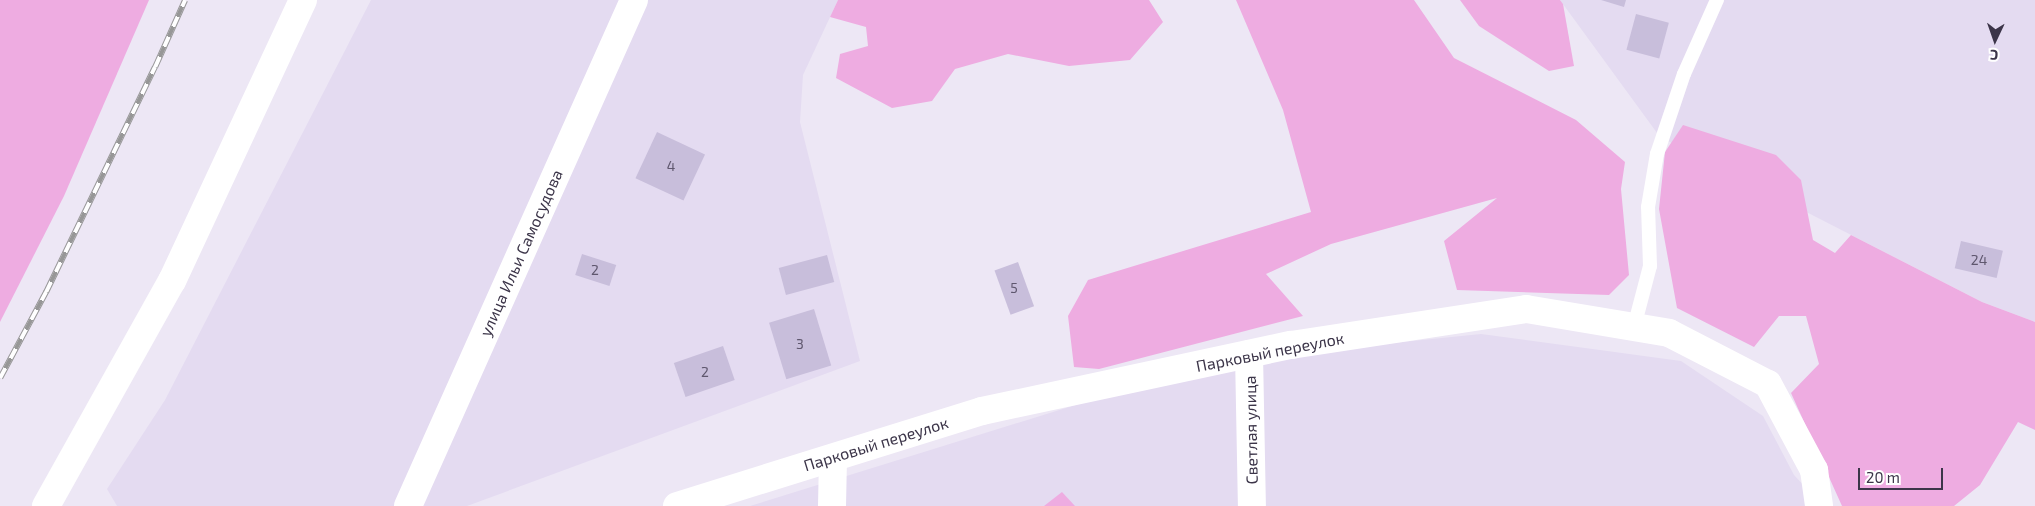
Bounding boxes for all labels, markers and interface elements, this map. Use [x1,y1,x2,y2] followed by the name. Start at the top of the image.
[1970,15,2020,65] north arrow
[1990,47,1999,64] text: С
[667,158,675,174] house number: 4
[476,167,566,339] street label: улица Ильи Самосудова
[1971,252,1987,268] house number: 24
[591,262,599,278] house number: 2
[1010,280,1018,296] house number: 5
[1194,328,1346,376] street label: Парковый переулок
[796,336,804,352] house number: 3
[701,364,709,380] house number: 2
[1240,375,1262,485] street label: Светлая улица
[801,413,951,475] street label: Парковый переулок
[1860,458,1945,490] scale bar
[1866,468,1900,486] text: 20 m

